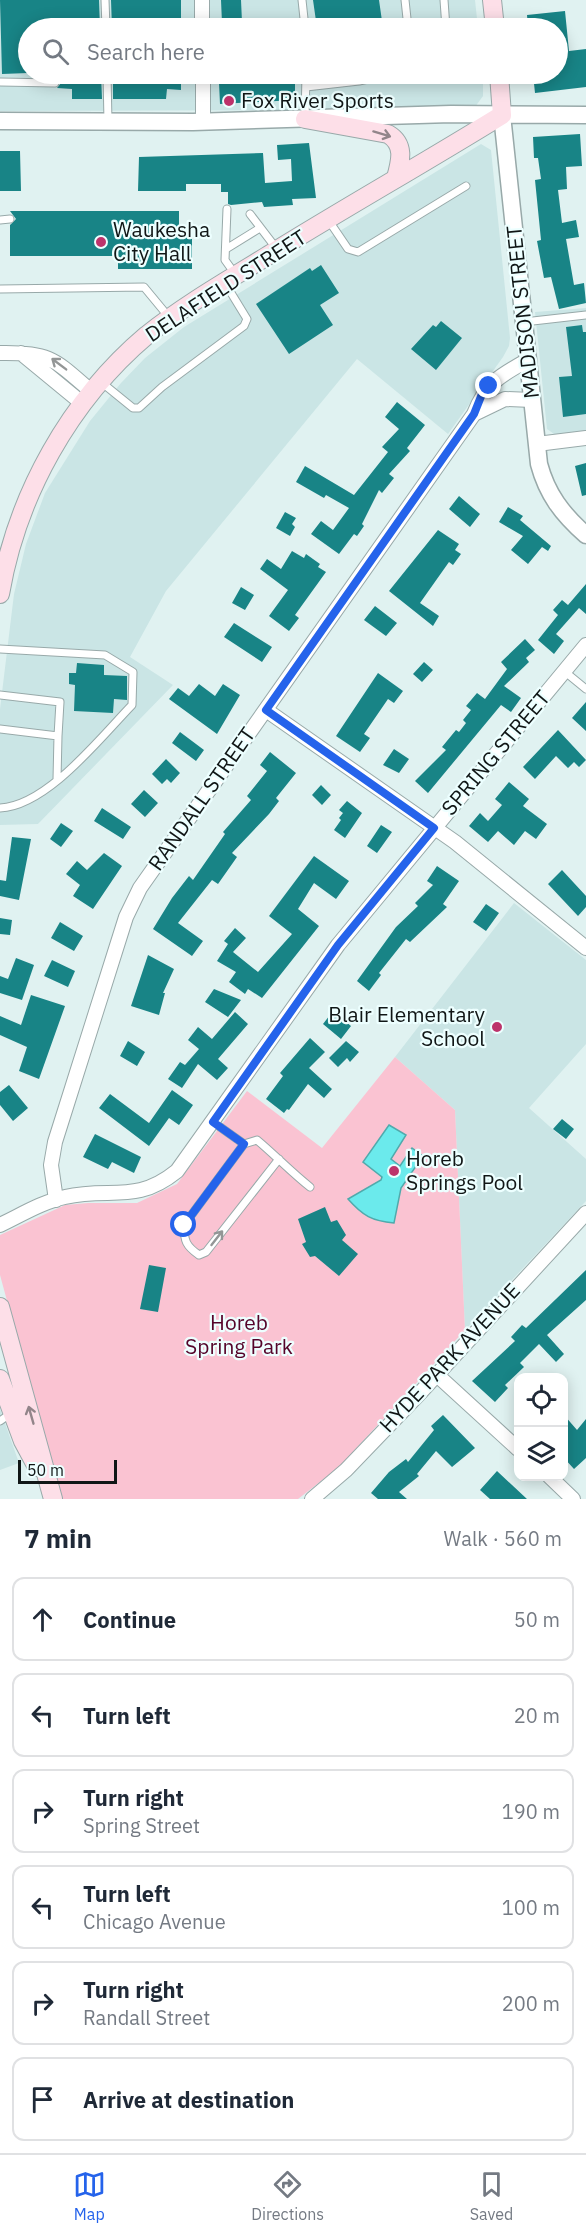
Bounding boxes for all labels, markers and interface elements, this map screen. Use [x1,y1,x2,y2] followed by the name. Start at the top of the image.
[18,18,568,84] search box
[39,35,72,68] icon: search
[87,37,205,66] text: Search here
[241,86,394,114] place label: Fox River Sports
[222,94,236,108] marker: Fox River Sports
[373,129,392,140] one-way arrow
[113,215,210,267] place label: Waukesha City Hall
[140,223,311,348] street label: DELAFIELD STREET
[499,224,545,400] street label: MADISON STREET
[94,235,108,249] marker: Waukesha City Hall
[51,358,67,371] one-way arrow
[475,372,501,398] route end
[435,684,556,821] street label: SPRING STREET
[141,721,261,876] street label: RANDALL STREET
[328,1000,486,1052] place label: Blair Elementary School
[490,1020,504,1034] marker: Blair Elementary School
[406,1144,523,1196] place label: Horeb Springs Pool
[387,1164,401,1178] marker: Horeb Springs Pool
[170,1211,196,1237] route start
[210,1230,223,1246] one-way arrow
[373,1277,526,1438] street label: HYDE PARK AVENUE
[185,1308,293,1360] park label: Horeb Spring Park
[514,1373,568,1481] map controls
[514,1373,568,1427] button: locate
[24,1406,36,1425] one-way arrow
[514,1427,568,1481] button: layers
[18,1457,117,1484] scale bar
[27,1460,64,1480] text: 50 m
[24,1521,92,1555] text: 7 min
[444,1525,562,1552] text: Walk · 560 m
[26,1603,59,1636] icon: ahead
[83,1605,176,1634] text: Continue
[514,1606,560,1633] text: 50 m
[26,1699,59,1732] icon: left
[83,1701,171,1730] text: Turn left
[514,1702,560,1729] text: 20 m
[83,1783,184,1812] text: Turn right
[26,1795,59,1828] icon: right
[502,1798,560,1825] text: 190 m
[83,1812,200,1839] text: Spring Street
[83,1879,171,1908] text: Turn left
[26,1891,59,1924] icon: left
[502,1894,560,1921] text: 100 m
[83,1908,226,1935] text: Chicago Avenue
[83,1975,184,2004] text: Turn right
[26,1987,59,2020] icon: right
[502,1990,560,2017] text: 200 m
[83,2004,210,2031] text: Randall Street
[26,2083,59,2116] icon: arrive
[83,2085,294,2114] text: Arrive at destination
[73,2168,106,2224] tab: Map
[251,2168,324,2224] tab: Directions
[470,2168,513,2224] tab: Saved

